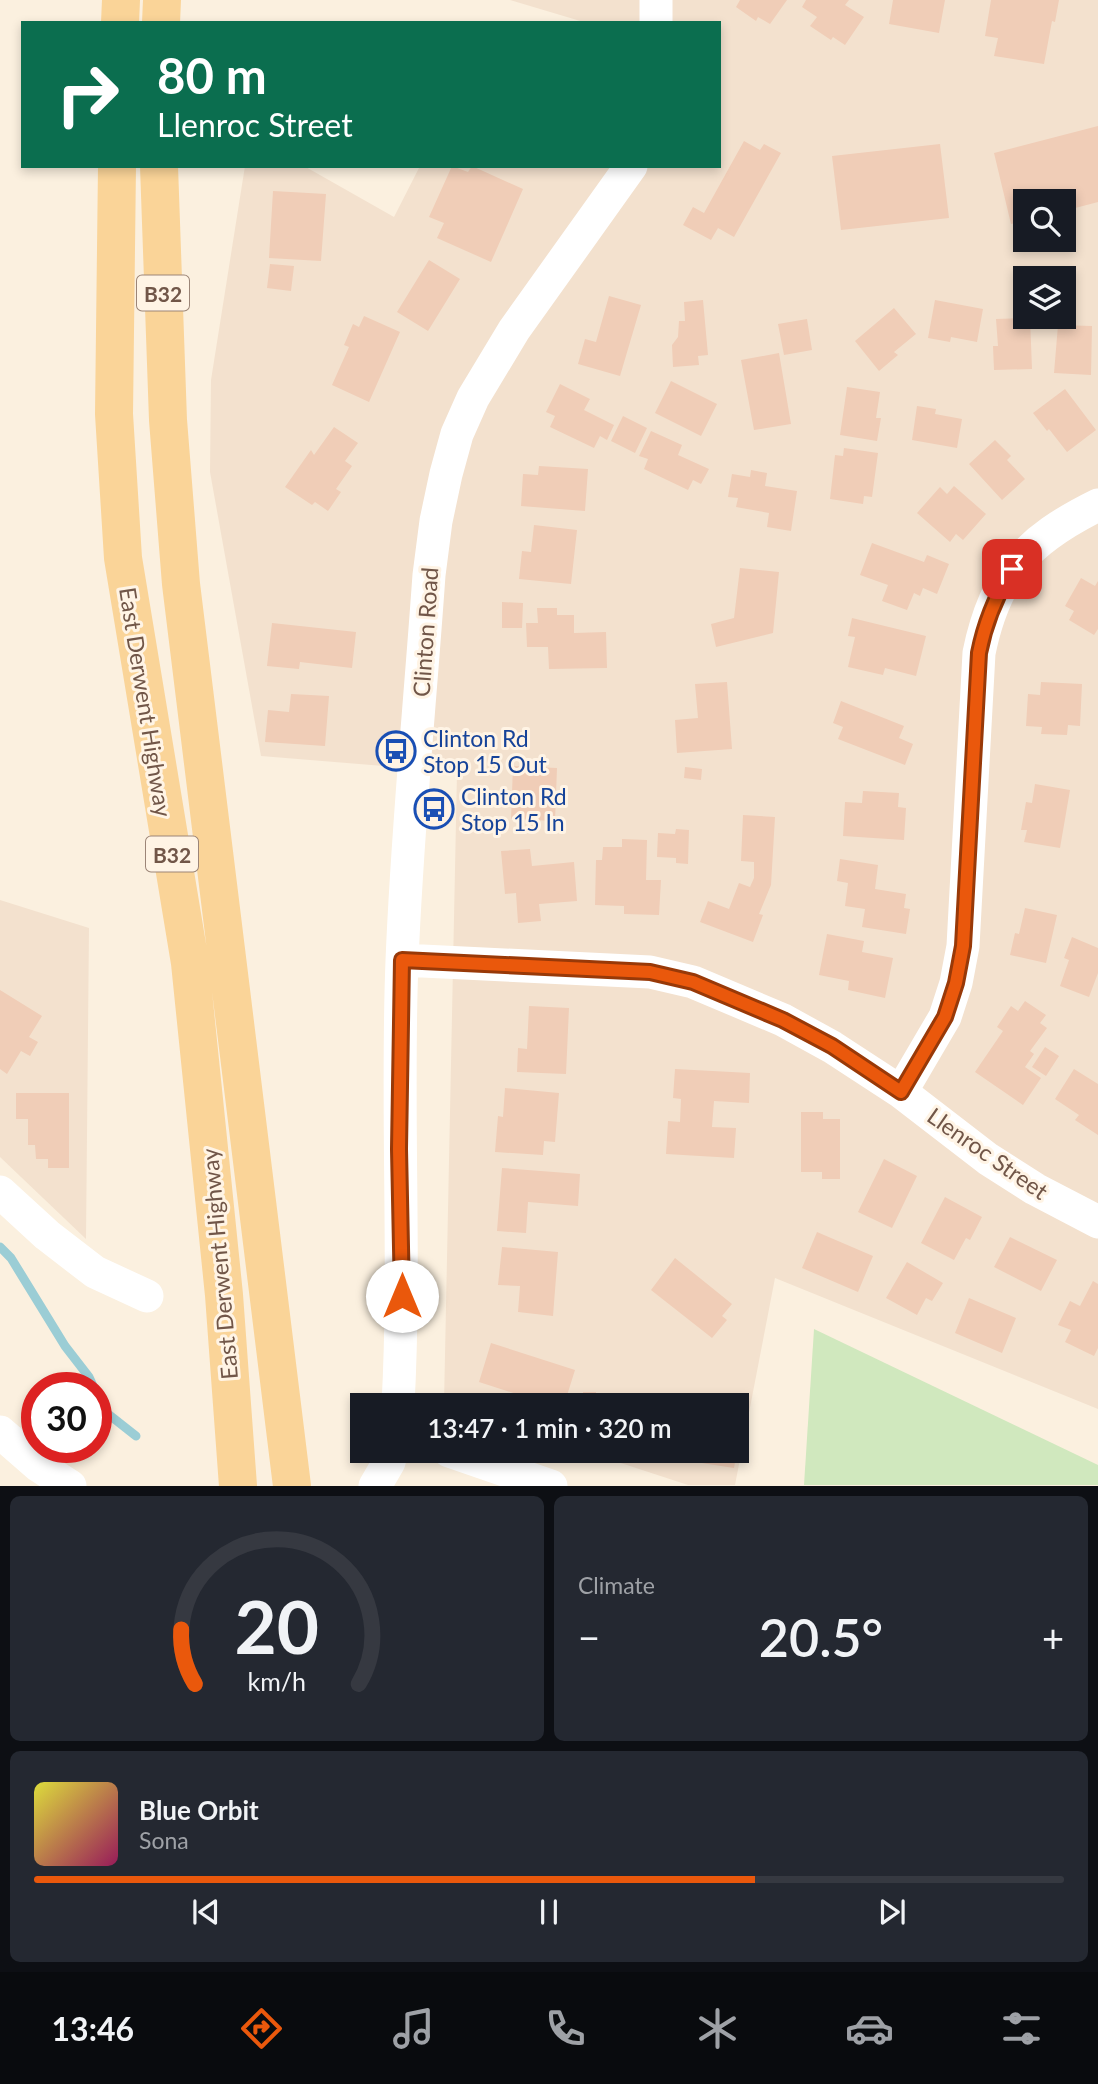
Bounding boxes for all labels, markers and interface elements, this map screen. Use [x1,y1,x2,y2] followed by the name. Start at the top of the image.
[157,46,267,104] text: 80 m
[42,49,133,140] icon: right
[157,105,353,144] text: Llenroc Street
[1013,189,1076,329] map controls
[1013,189,1076,252] button: search
[1013,266,1076,329] button: layers
[137,276,189,310] road number: B32
[982,539,1042,599] pin
[993,550,1031,588] icon: arrive
[407,566,443,698] street label: Clinton Road
[114,585,178,819] street label: East Derwent Highway
[423,724,548,778] place label: Clinton Rd Stop 15 Out
[375,730,417,772] bus stop icon: Clinton Rd Stop 15 Out
[461,782,567,836] place label: Clinton Rd Stop 15 In
[413,788,455,830] bus stop icon: Clinton Rd Stop 15 In
[146,836,198,872] road number: B32
[922,1101,1054,1205] street label: Llenroc Street
[195,1147,243,1381] street label: East Derwent Highway
[365,1259,439,1333] position arrow
[21,1372,112,1463] speed limit sign: 30
[427,1412,672,1444] text: 13:47 · 1 min · 320 m
[578,1571,655,1599] text: Climate
[235,1583,319,1671] text: 20
[759,1606,883,1668] text: 20.5°
[578,1614,600,1660] text: −
[1042,1614,1064,1660] text: +
[248,1666,306,1696] text: km/h
[139,1794,259,1826] text: Blue Orbit
[139,1826,189,1854] text: Sona
[187,1893,225,1931] icon: previous
[530,1893,568,1931] icon: pause
[873,1893,911,1931] icon: next
[237,2004,286,2053] icon: directions
[389,2004,438,2053] icon: music
[541,2004,590,2053] icon: phone
[693,2004,742,2053] icon: climate
[845,2004,894,2053] icon: car
[997,2004,1046,2053] icon: filters
[52,2009,134,2048] text: 13:46

